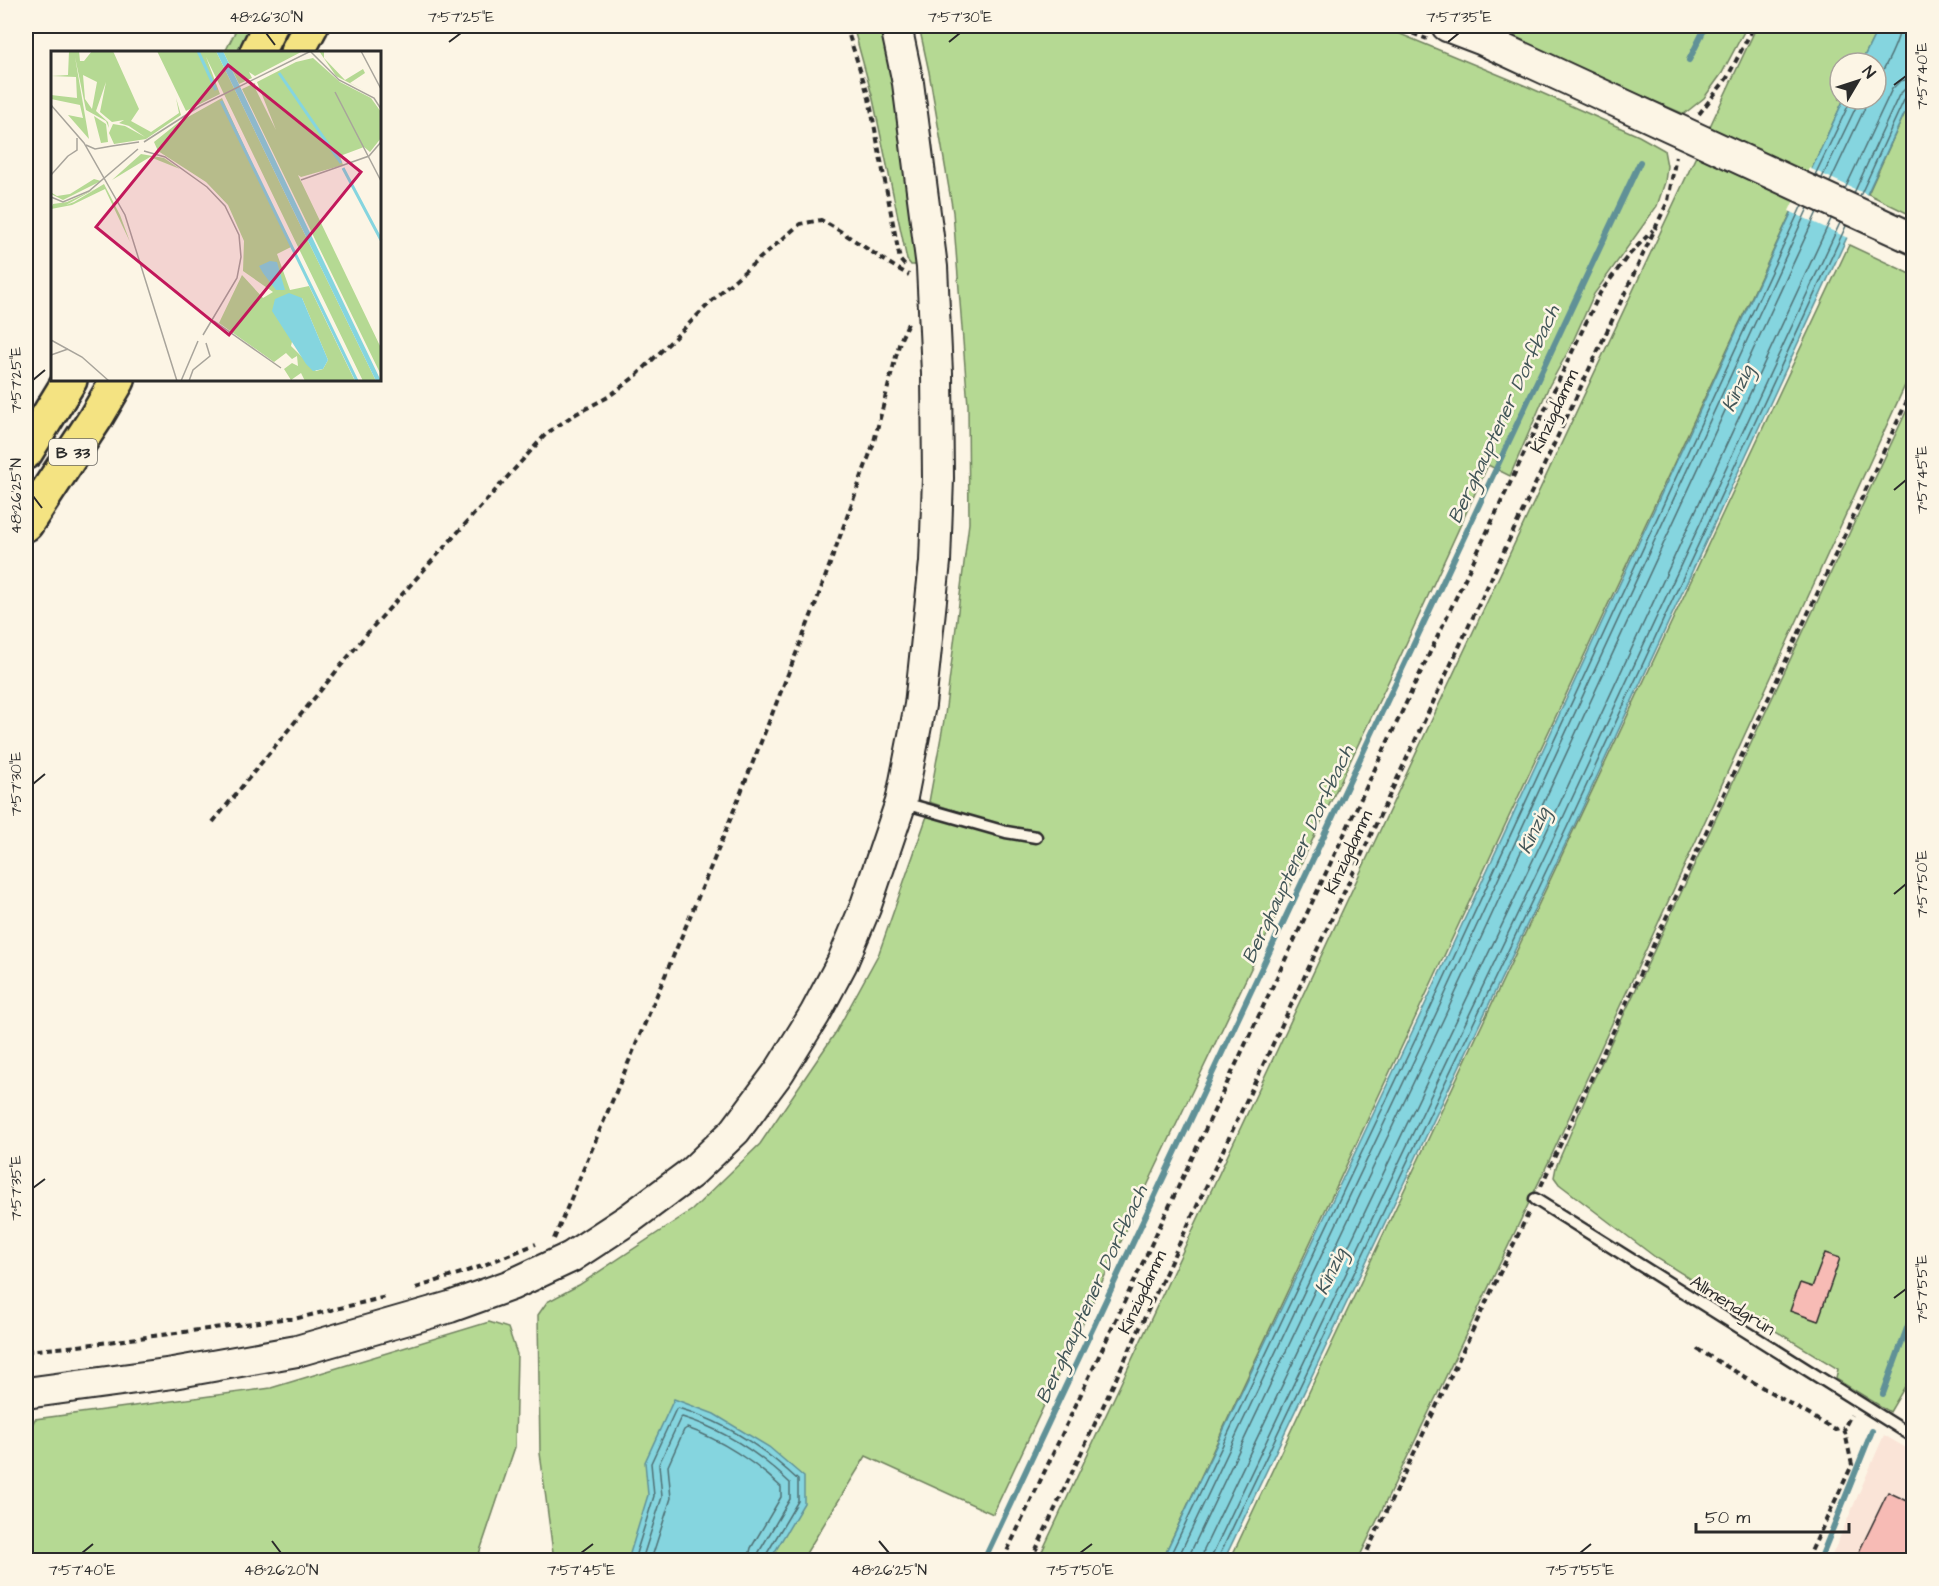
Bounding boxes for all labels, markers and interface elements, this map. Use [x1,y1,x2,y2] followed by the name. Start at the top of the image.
[229,7,303,28] text: 48°26'30"N
[428,7,494,28] text: 7°57'25"E
[928,7,992,28] text: 7°57'30"E
[1426,7,1492,28] text: 7°57'35"E
[1912,42,1933,109] text: 7°57'40"E
[51,51,381,381] inset map
[1828,51,1888,111] north arrow
[1857,61,1881,83] text: N
[1441,300,1568,528] water label: Berghauptener Dorfbach
[6,347,27,413] text: 7°57'25"E
[1715,359,1762,417] water label: Kinzig
[1524,365,1586,458] street label: Kinzigdamm
[49,439,97,465] road number: B 33
[1912,446,1933,514] text: 7°57'45"E
[6,458,27,534] text: 48°26'25"N
[1235,740,1362,968] water label: Berghauptener Dorfbach
[6,752,27,816] text: 7°57'30"E
[1511,801,1558,859] water label: Kinzig
[1318,806,1380,899] street label: Kinzigdamm
[1912,850,1933,918] text: 7°57'50"E
[6,1155,27,1221] text: 7°57'35"E
[1029,1180,1156,1408] water label: Berghauptener Dorfbach
[1308,1242,1355,1300] water label: Kinzig
[1112,1246,1174,1339] street label: Kinzigdamm
[1912,1255,1933,1323] text: 7°57'55"E
[1685,1269,1780,1342] street label: Allmendgrün
[1696,1496,1849,1534] scale bar
[1705,1505,1750,1530] text: 50 m
[49,1560,116,1581] text: 7°57'40"E
[244,1560,318,1581] text: 48°26'20"N
[547,1560,615,1581] text: 7°57'45"E
[851,1560,927,1581] text: 48°26'25"N
[1046,1560,1114,1581] text: 7°57'50"E
[1546,1560,1614,1581] text: 7°57'55"E

